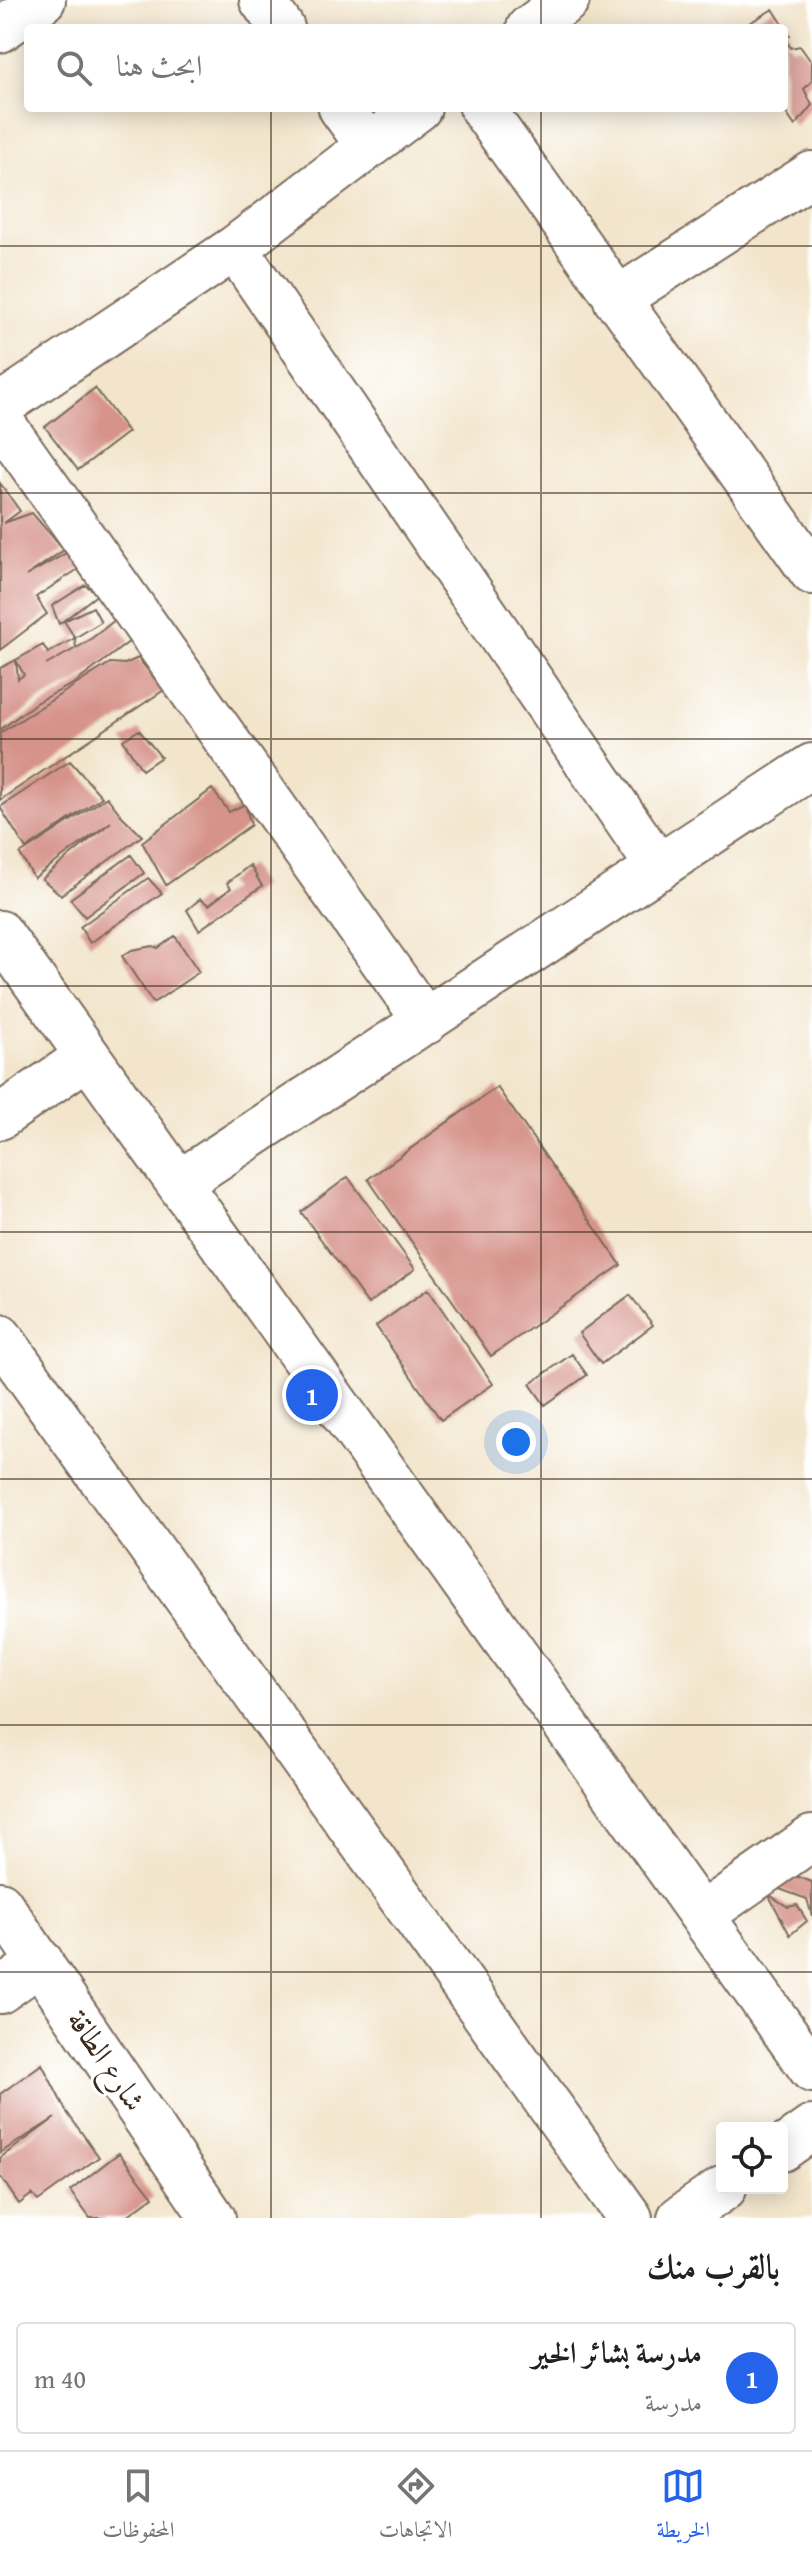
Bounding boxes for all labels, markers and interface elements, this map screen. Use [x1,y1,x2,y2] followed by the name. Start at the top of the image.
[24,24,788,112] search box
[116,43,203,87] text: ابحث هنا
[52,46,96,90] icon: search
[286,1365,338,1425] pin: 1
[496,1422,536,1462] your location
[54,2000,157,2122] street label: شارع الطاقة
[716,2122,788,2194] map controls
[716,2122,788,2194] button: locate
[647,2241,780,2290] text: بالقرب منك
[532,2330,702,2374] text: مدرسة بشائر الخير
[34,2359,86,2398] text: 40 m
[745,2359,759,2398] text: 1
[645,2382,702,2421] text: مدرسة
[102,2464,175,2551] tab: المحفوظات
[379,2464,452,2551] tab: الاتجاهات
[656,2464,710,2551] tab: الخريطة

